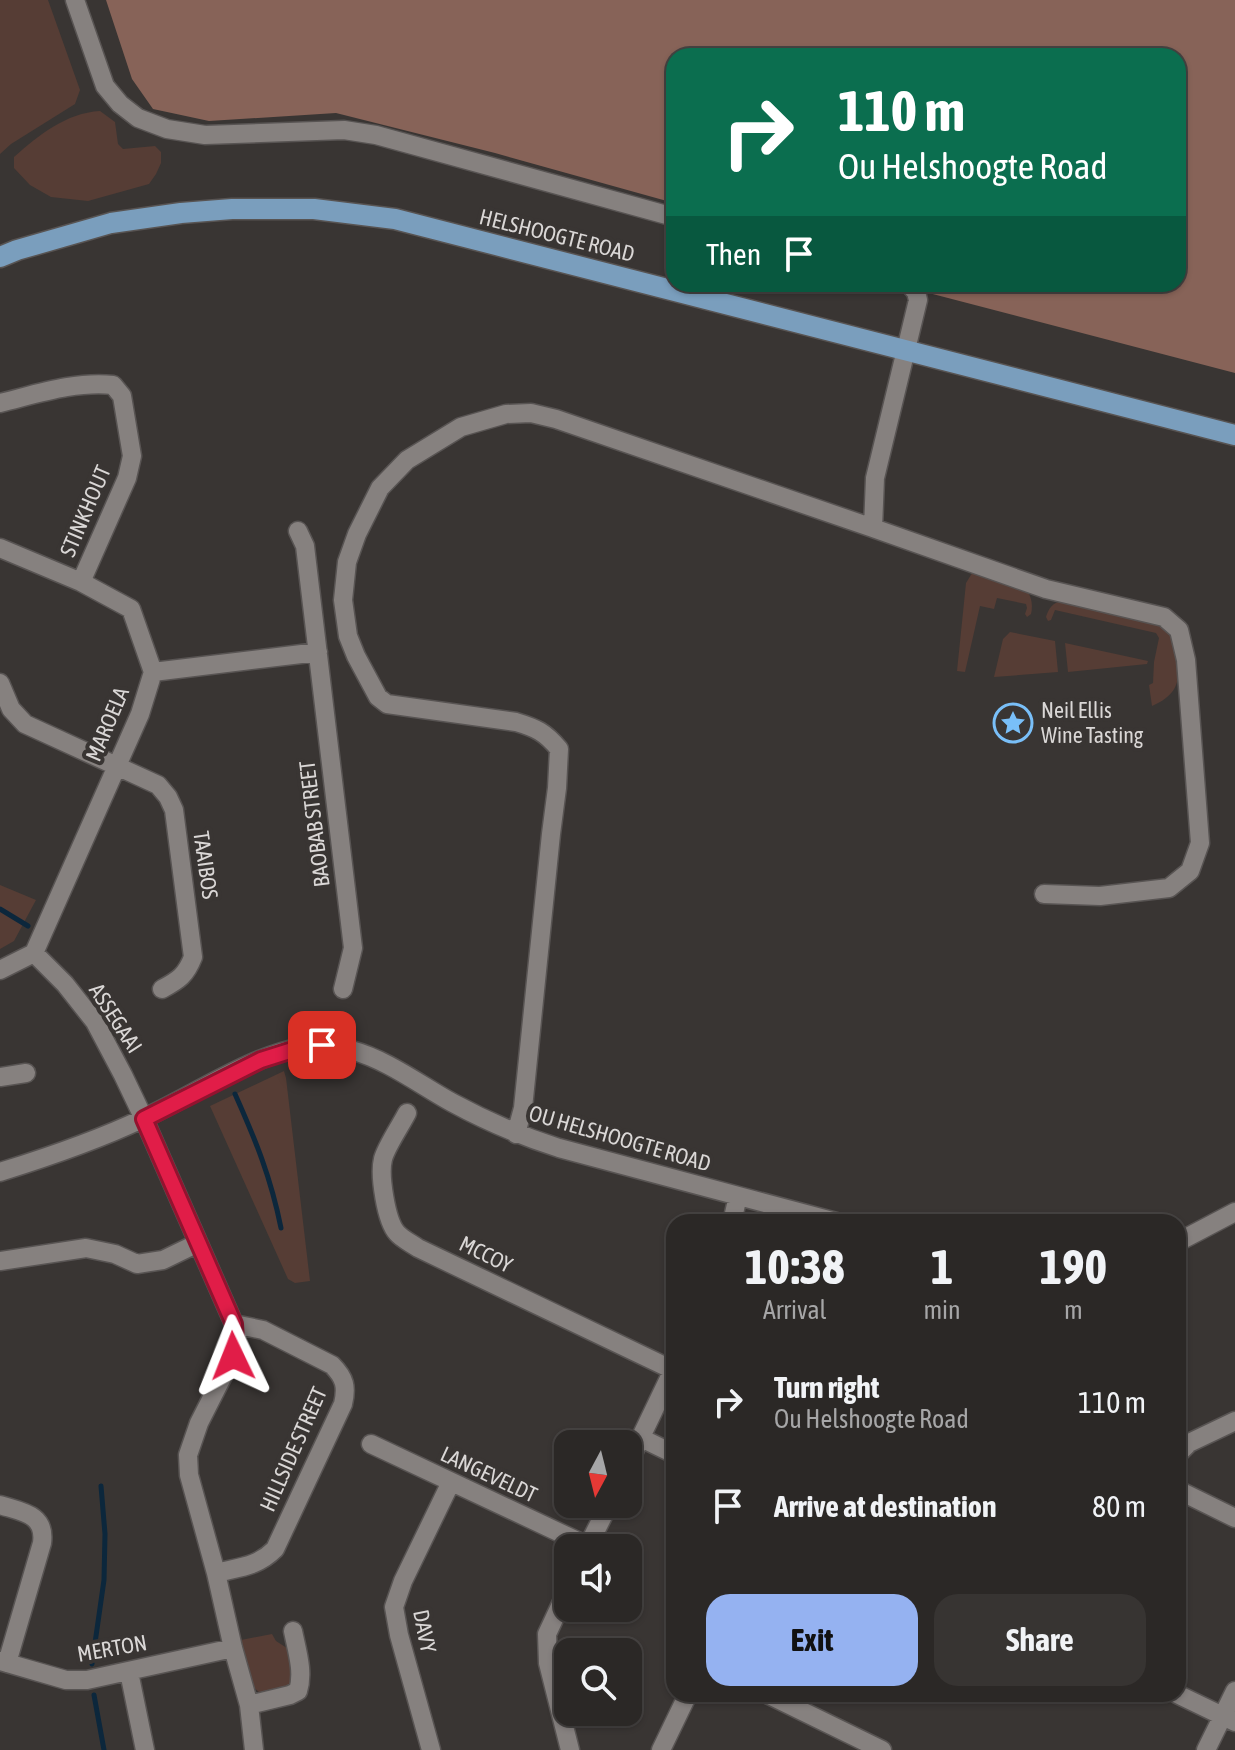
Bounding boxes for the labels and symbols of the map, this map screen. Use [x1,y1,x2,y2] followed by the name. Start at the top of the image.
[477,203,637,267] street label: HELSHOOGTE ROAD
[54,461,116,561] street label: STINKHOUT
[80,683,134,765] street label: MAROELA
[1041,697,1144,748] place label: Neil Ellis Wine Tasting
[992,702,1034,744] place icon: Neil Ellis Wine Tasting
[293,759,335,889] street label: BAOBAB STREET
[188,829,224,901] street label: TAAIBOS
[84,978,148,1058] street label: ASSEGAAI
[288,1011,356,1079] pin
[526,1100,714,1176] street label: OU HELSHOOGTE ROAD
[455,1230,517,1278] street label: MCCOY
[191,1314,275,1398] position arrow
[254,1383,332,1515] street label: HILLSIDE STREET
[554,1430,642,1518] north arrow
[437,1440,542,1508] street label: LANGEVELDT
[408,1607,442,1655] street label: DAVY
[75,1629,149,1667] street label: MERTON

